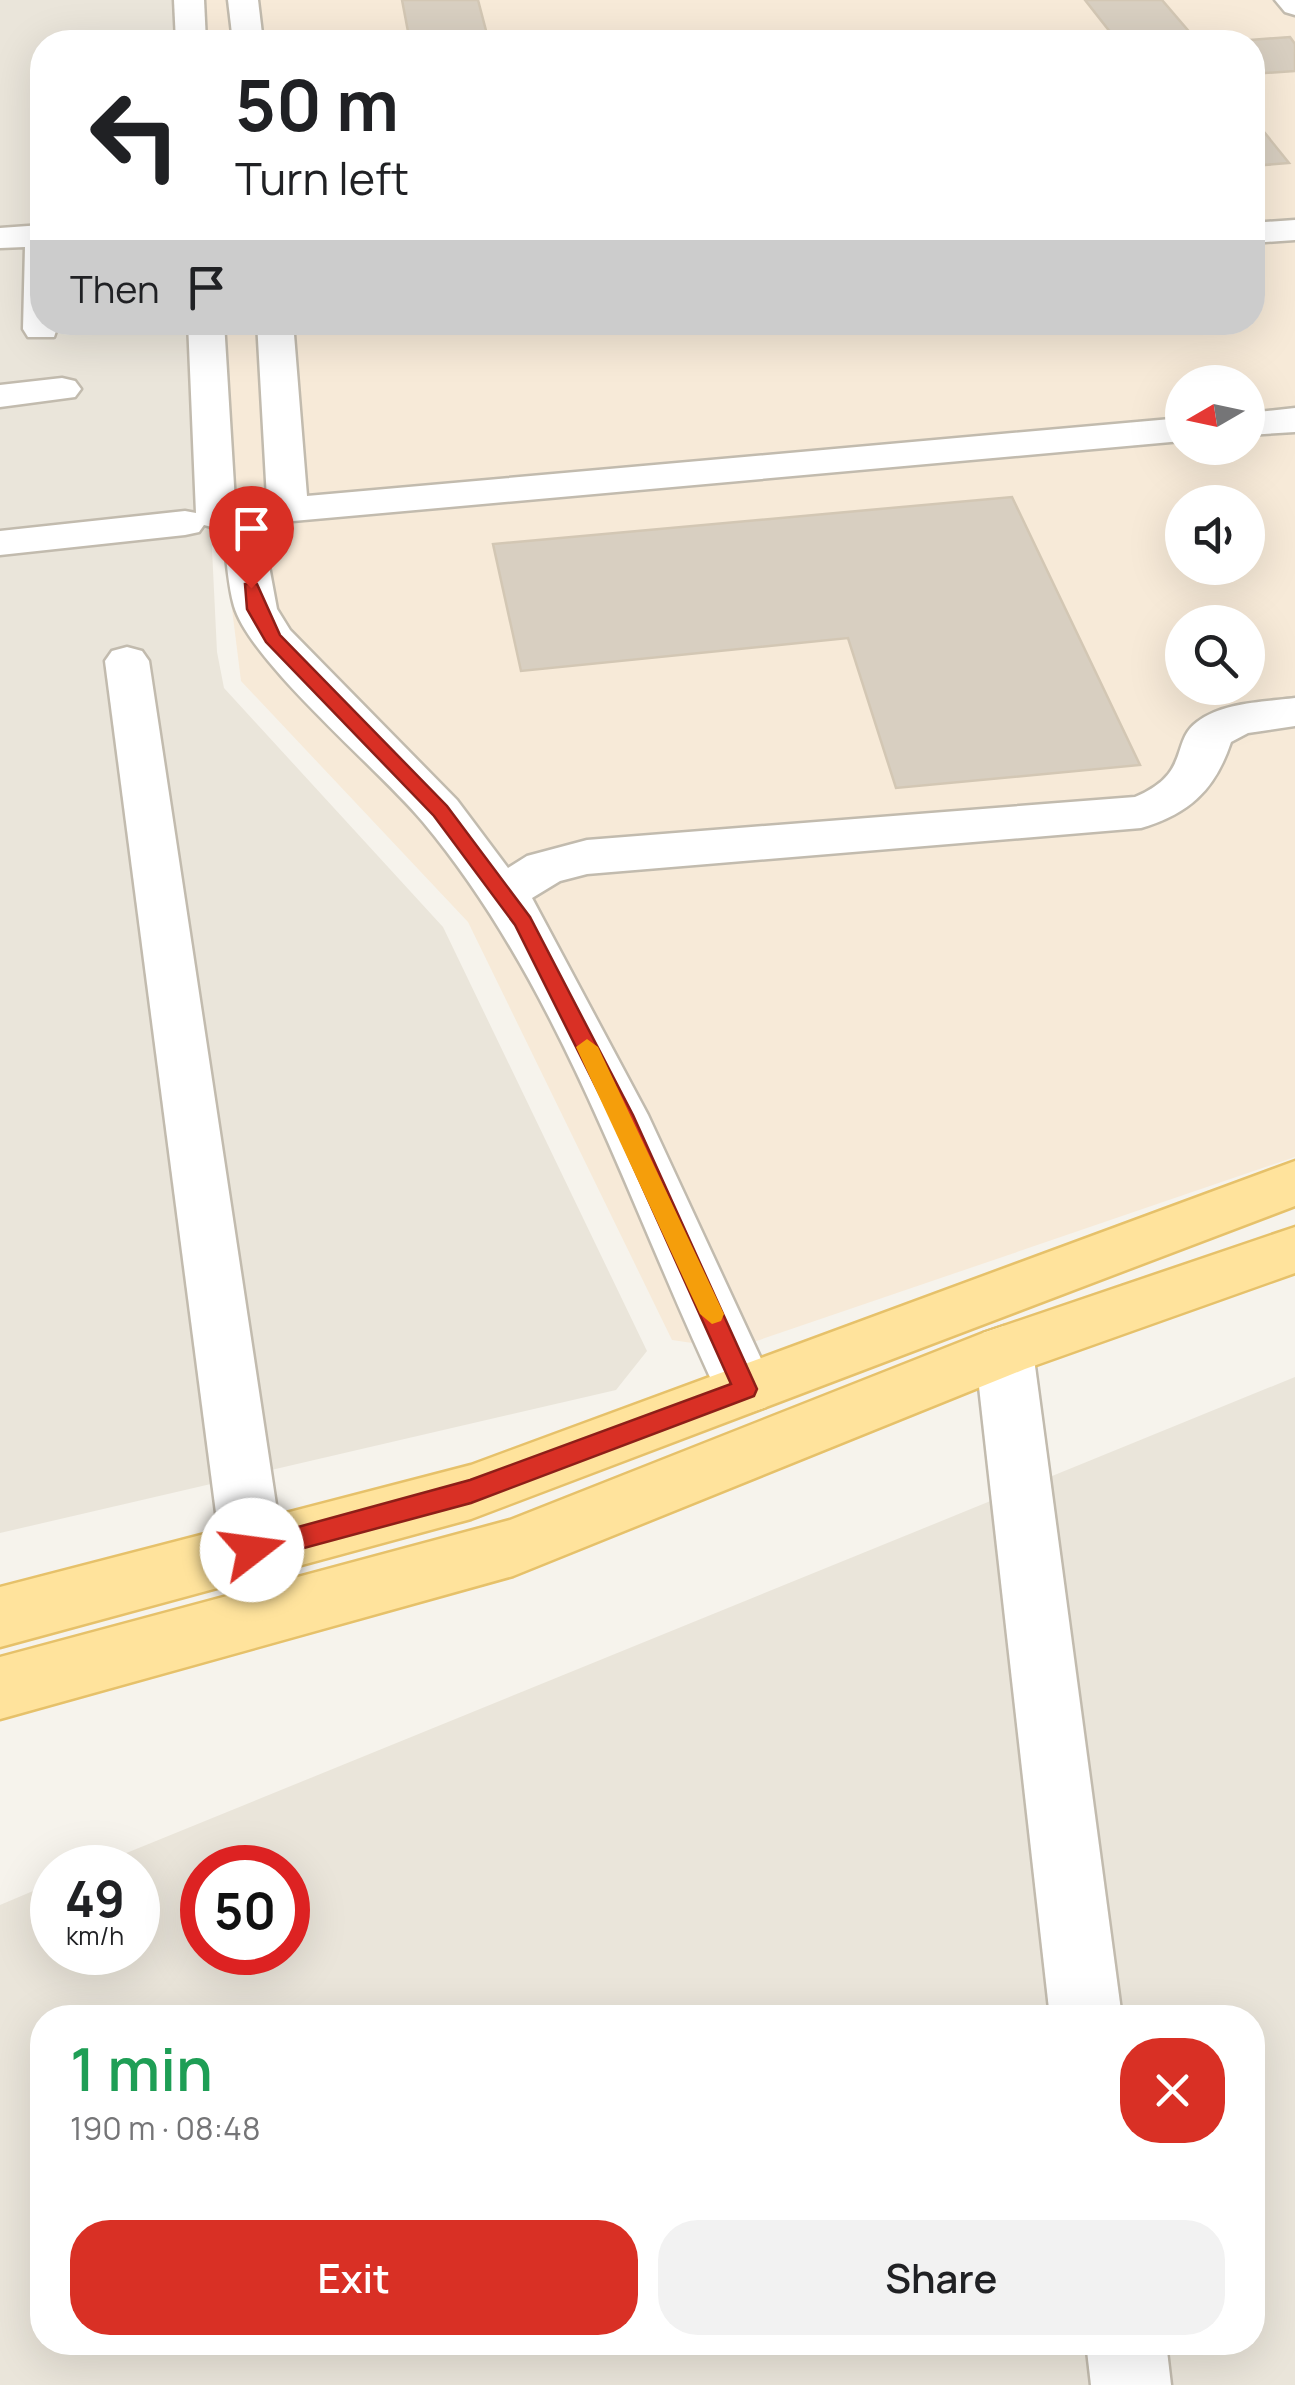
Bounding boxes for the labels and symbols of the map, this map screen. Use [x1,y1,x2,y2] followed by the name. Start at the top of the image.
[1165,365,1265,465] north arrow
[209,486,294,589] pin
[200,1498,304,1602] position arrow
[180,1845,310,1975] speed limit sign: 50

